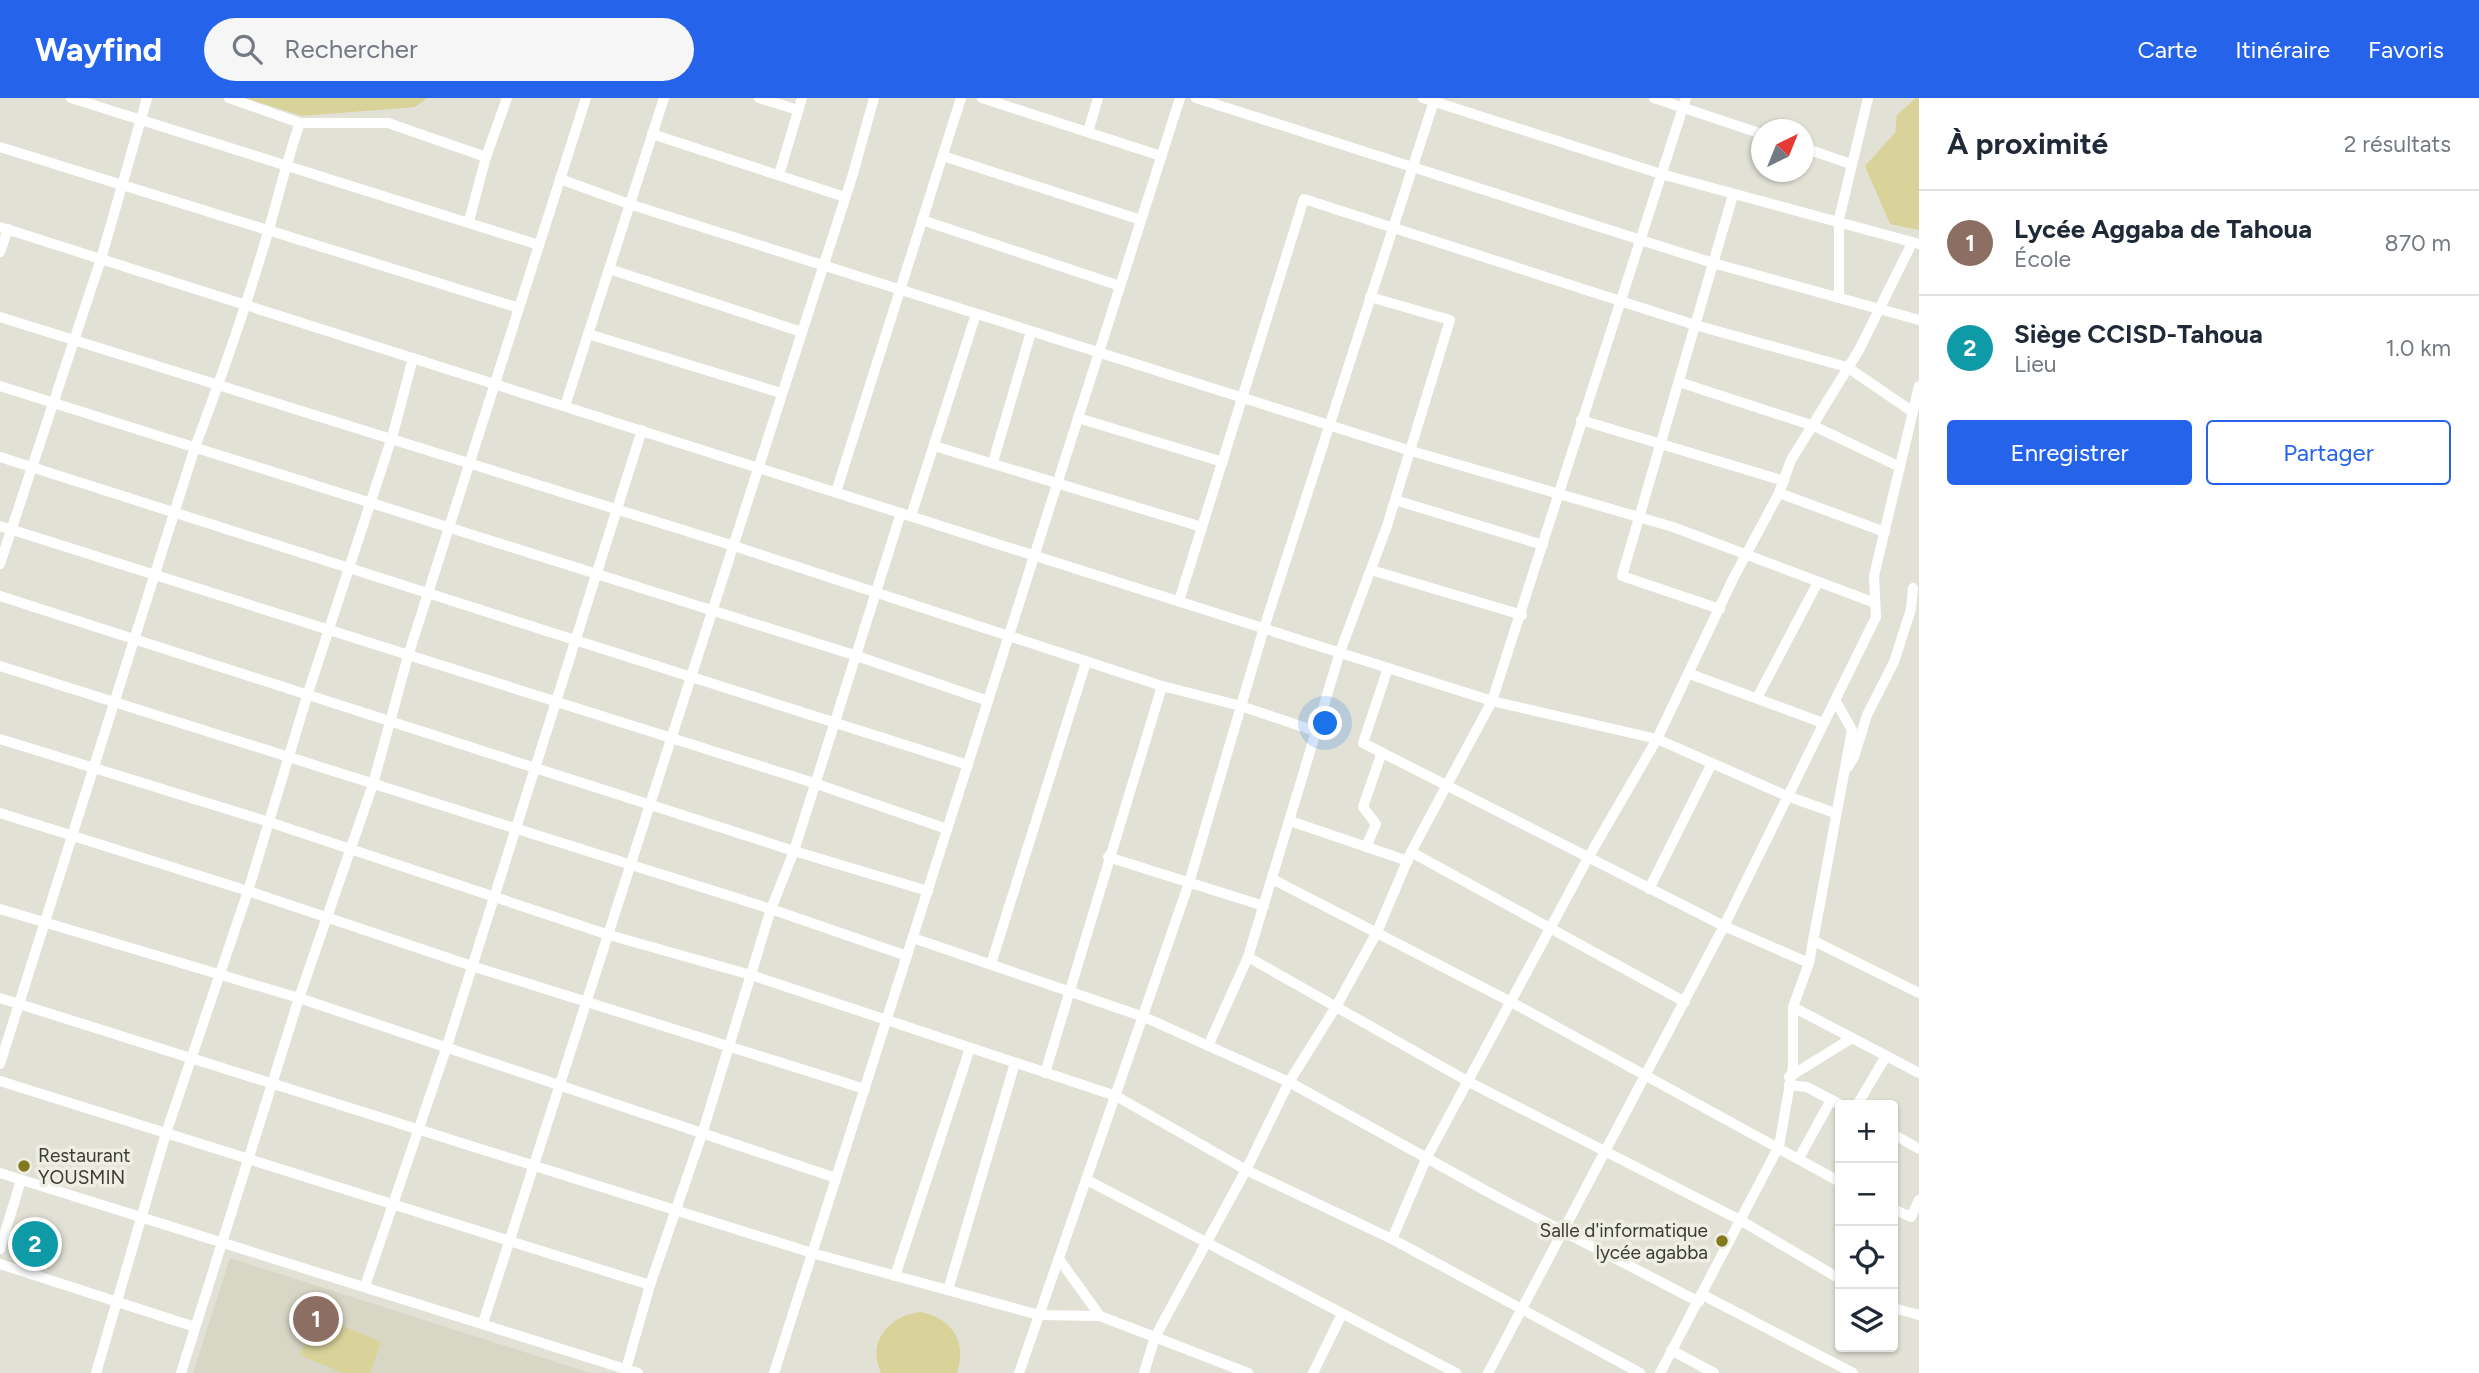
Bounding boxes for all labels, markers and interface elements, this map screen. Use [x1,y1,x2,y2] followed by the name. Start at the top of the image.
[204,18,694,81] search box
[35,30,162,69] text: Wayfind
[228,30,266,68] icon: search
[284,33,418,65] text: Rechercher
[2137,35,2197,64] text: Carte
[2235,35,2330,64] text: Itinéraire
[2368,35,2444,64] text: Favoris
[1751,119,1814,182] north arrow
[1947,125,2108,162] text: À proximité
[2344,130,2451,158] text: 2 résultats
[2014,213,2312,245] text: Lycée Aggaba de Tahoua
[1965,229,1975,257] text: 1
[2385,229,2451,257] text: 870 m
[2014,245,2071,273] text: École
[2014,318,2263,350] text: Siège CCISD-Tahoua
[1963,334,1977,362] text: 2
[2386,334,2451,362] text: 1.0 km
[2014,350,2057,378] text: Lieu
[1947,420,2192,485] button: Enregistrer
[2206,420,2451,485] button: Partager
[1308,706,1342,740] your location
[1835,1100,1898,1352] map controls
[1835,1100,1898,1163] button: +
[38,1144,130,1189] place label: Restaurant YOUSMIN
[16,1158,32,1174] marker: Restaurant YOUSMIN
[1835,1163,1898,1226] button: −
[12,1218,58,1270] pin: 2
[1539,1219,1708,1264] place label: Salle d'informatique lycée agabba
[1835,1226,1898,1289] button: locate
[1714,1233,1730,1249] marker: Salle d'informatique lycée agabba
[1835,1289,1898,1352] button: layers
[293,1293,339,1345] pin: 1

